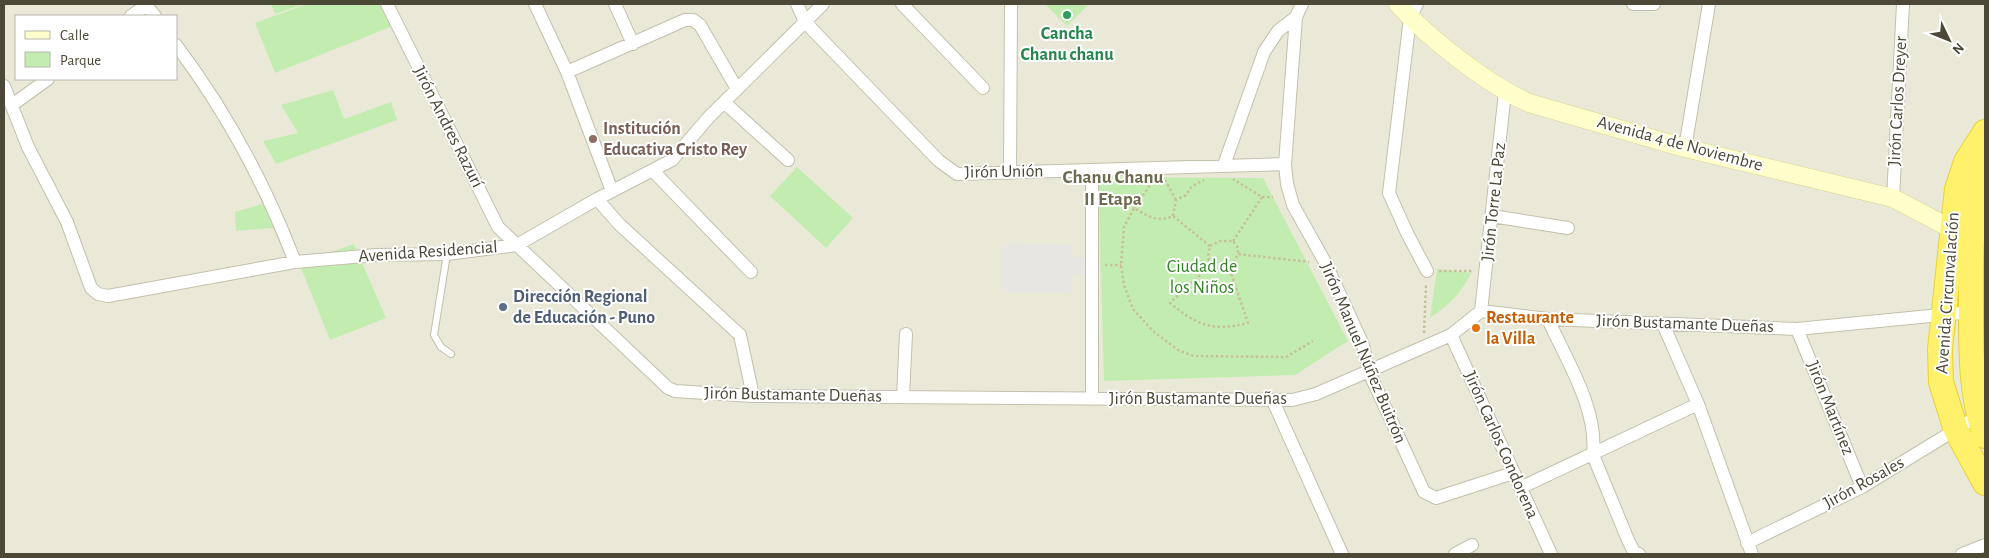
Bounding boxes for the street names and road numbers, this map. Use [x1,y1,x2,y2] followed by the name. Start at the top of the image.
[1886,35,1910,166] street label: Jirón Carlos Dreyer
[410,63,487,191] street label: Jirón Andres Razurí
[1595,113,1765,175] street label: Avenida 4 de Noviembre
[1479,142,1509,262] street label: Jirón Torre La Paz
[964,162,1044,182] street label: Jirón Unión
[1933,212,1963,374] street label: Avenida Circunvalación
[358,238,498,266] street label: Avenida Residencial
[1317,260,1409,446] street label: Jirón Manuel Núñez Buitrón
[1596,312,1774,336] street label: Jirón Bustamante Dueñas
[1803,358,1857,458] street label: Jirón Martínez
[1460,368,1542,522] street label: Jirón Carlos Condorena
[704,384,882,406] street label: Jirón Bustamante Dueñas
[1109,390,1287,408] street label: Jirón Bustamante Dueñas
[1821,454,1907,512] street label: Jirón Rosales

